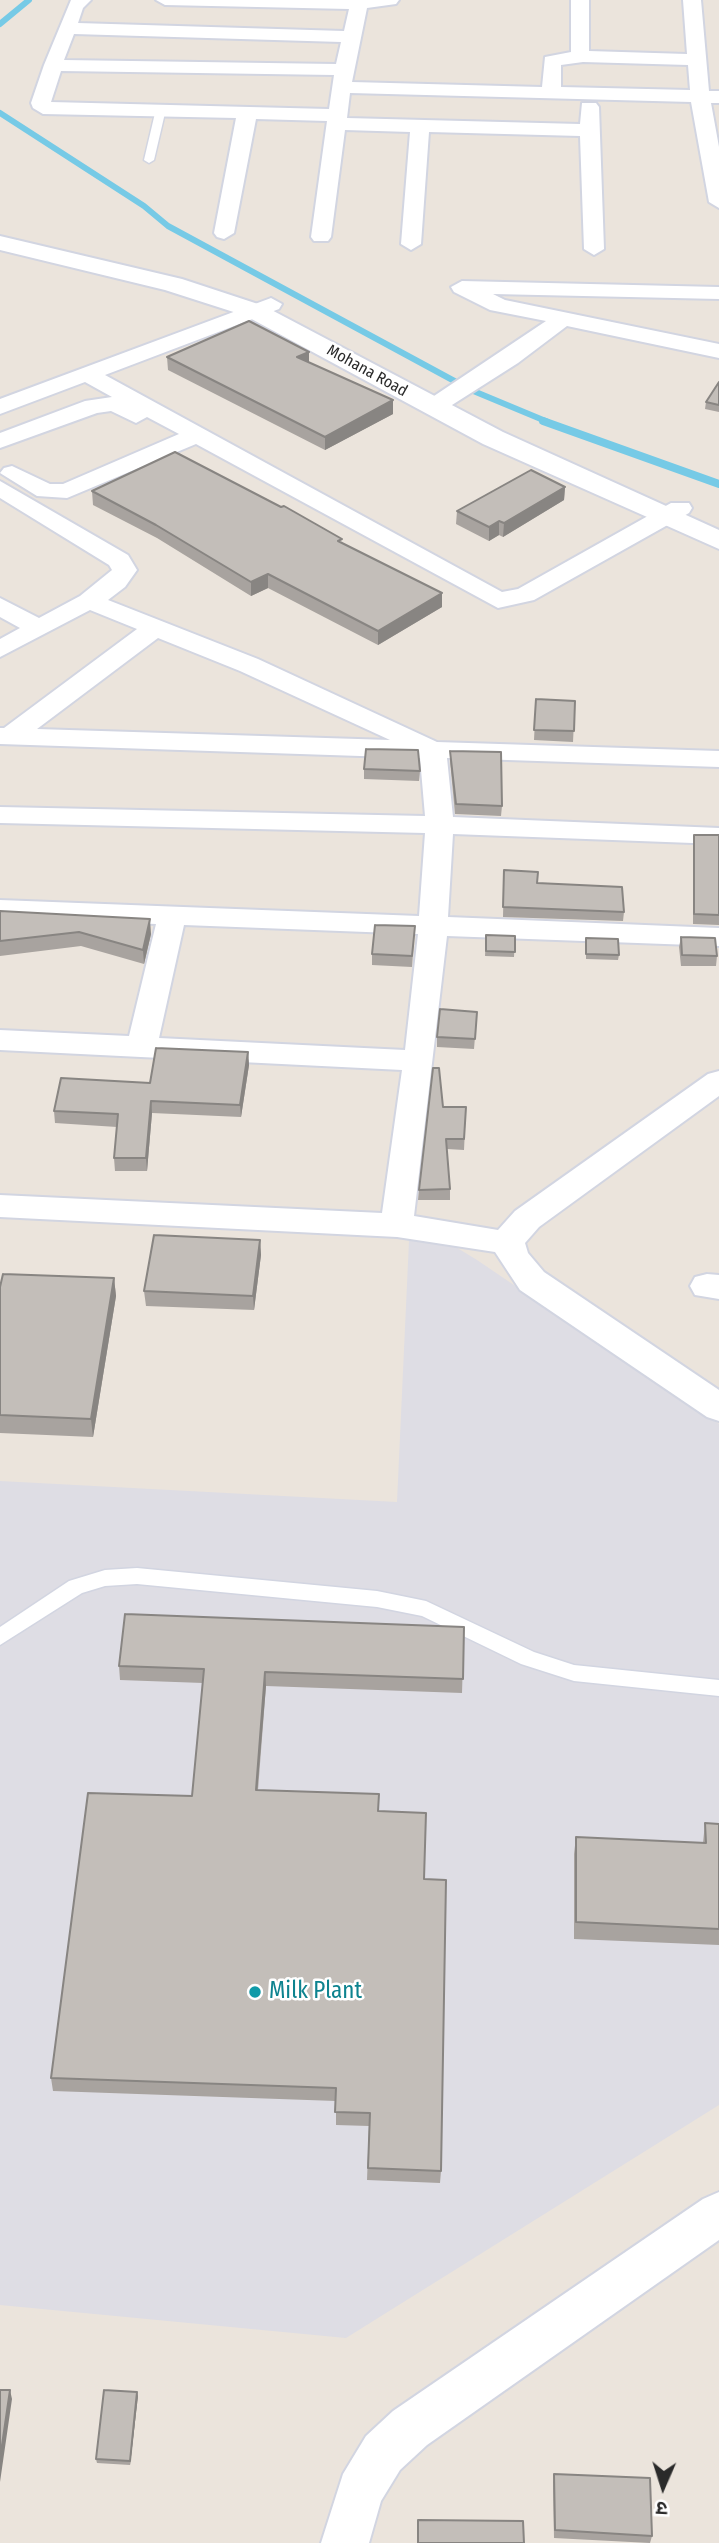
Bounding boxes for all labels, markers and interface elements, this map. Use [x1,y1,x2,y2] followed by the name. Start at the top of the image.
[323,341,411,401] street label: Mohana Road
[269,1978,362,2006] place label: Milk Plant
[247,1984,263,2000] marker: Milk Plant
[628,2452,698,2522] north arrow
[656,2497,668,2520] text: उ

